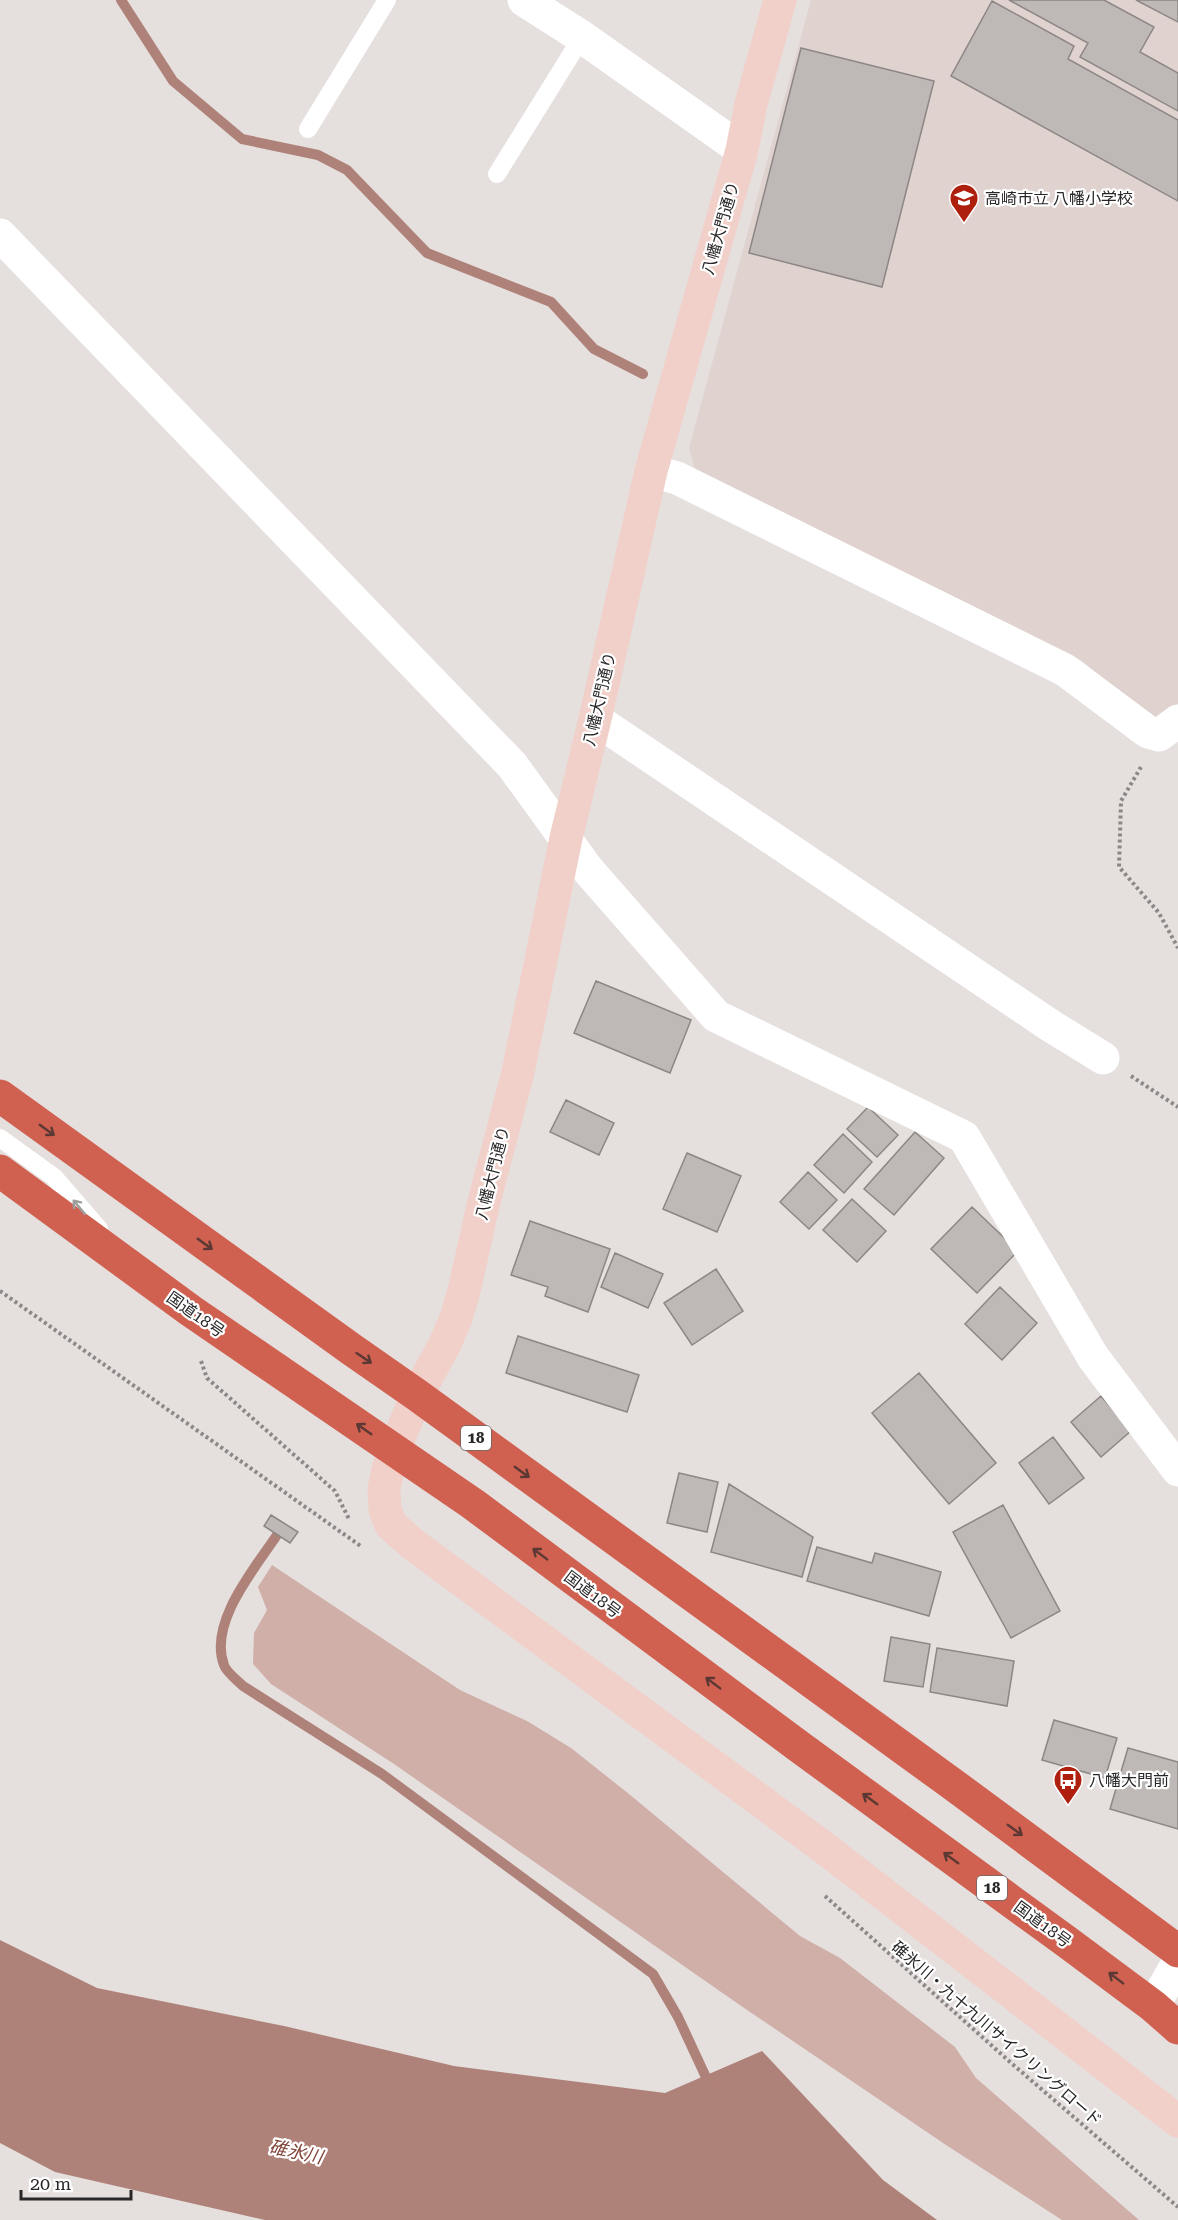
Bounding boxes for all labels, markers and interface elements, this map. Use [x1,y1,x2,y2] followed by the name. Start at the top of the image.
[698,179,743,277] street label: 八幡大門通り
[948,182,980,224] school or university icon: 高崎市立 八幡小学校
[985,189,1133,208] place label: 高崎市立 八幡小学校
[579,650,620,748] street label: 八幡大門通り
[39,1124,55,1136] one-way arrow
[472,1124,513,1222] street label: 八幡大門通り
[73,1199,86,1215] one-way arrow
[197,1238,213,1250] one-way arrow
[163,1288,228,1341] street label: 国道18号
[355,1352,371,1364] one-way arrow
[356,1423,372,1435] one-way arrow
[461,1426,491,1450] road number: 18
[513,1466,529,1478] one-way arrow
[532,1547,548,1560] one-way arrow
[561,1567,625,1622] street label: 国道18号
[706,1676,722,1689] one-way arrow
[1052,1764,1084,1806] bus stop icon: 八幡大門前
[1089,1771,1169,1790] place label: 八幡大門前
[862,1793,878,1805] one-way arrow
[1006,1824,1022,1836] one-way arrow
[944,1852,960,1865] one-way arrow
[977,1876,1007,1900] road number: 18
[1010,1897,1075,1951] street label: 国道18号
[888,1937,1105,2130] street label: 碓氷川・九十九川サイクリングロード
[1108,1972,1124,1985] one-way arrow
[268,2136,327,2168] water label: 碓氷川
[21,2163,130,2201] scale bar
[30,2173,71,2194] text: 20 m

